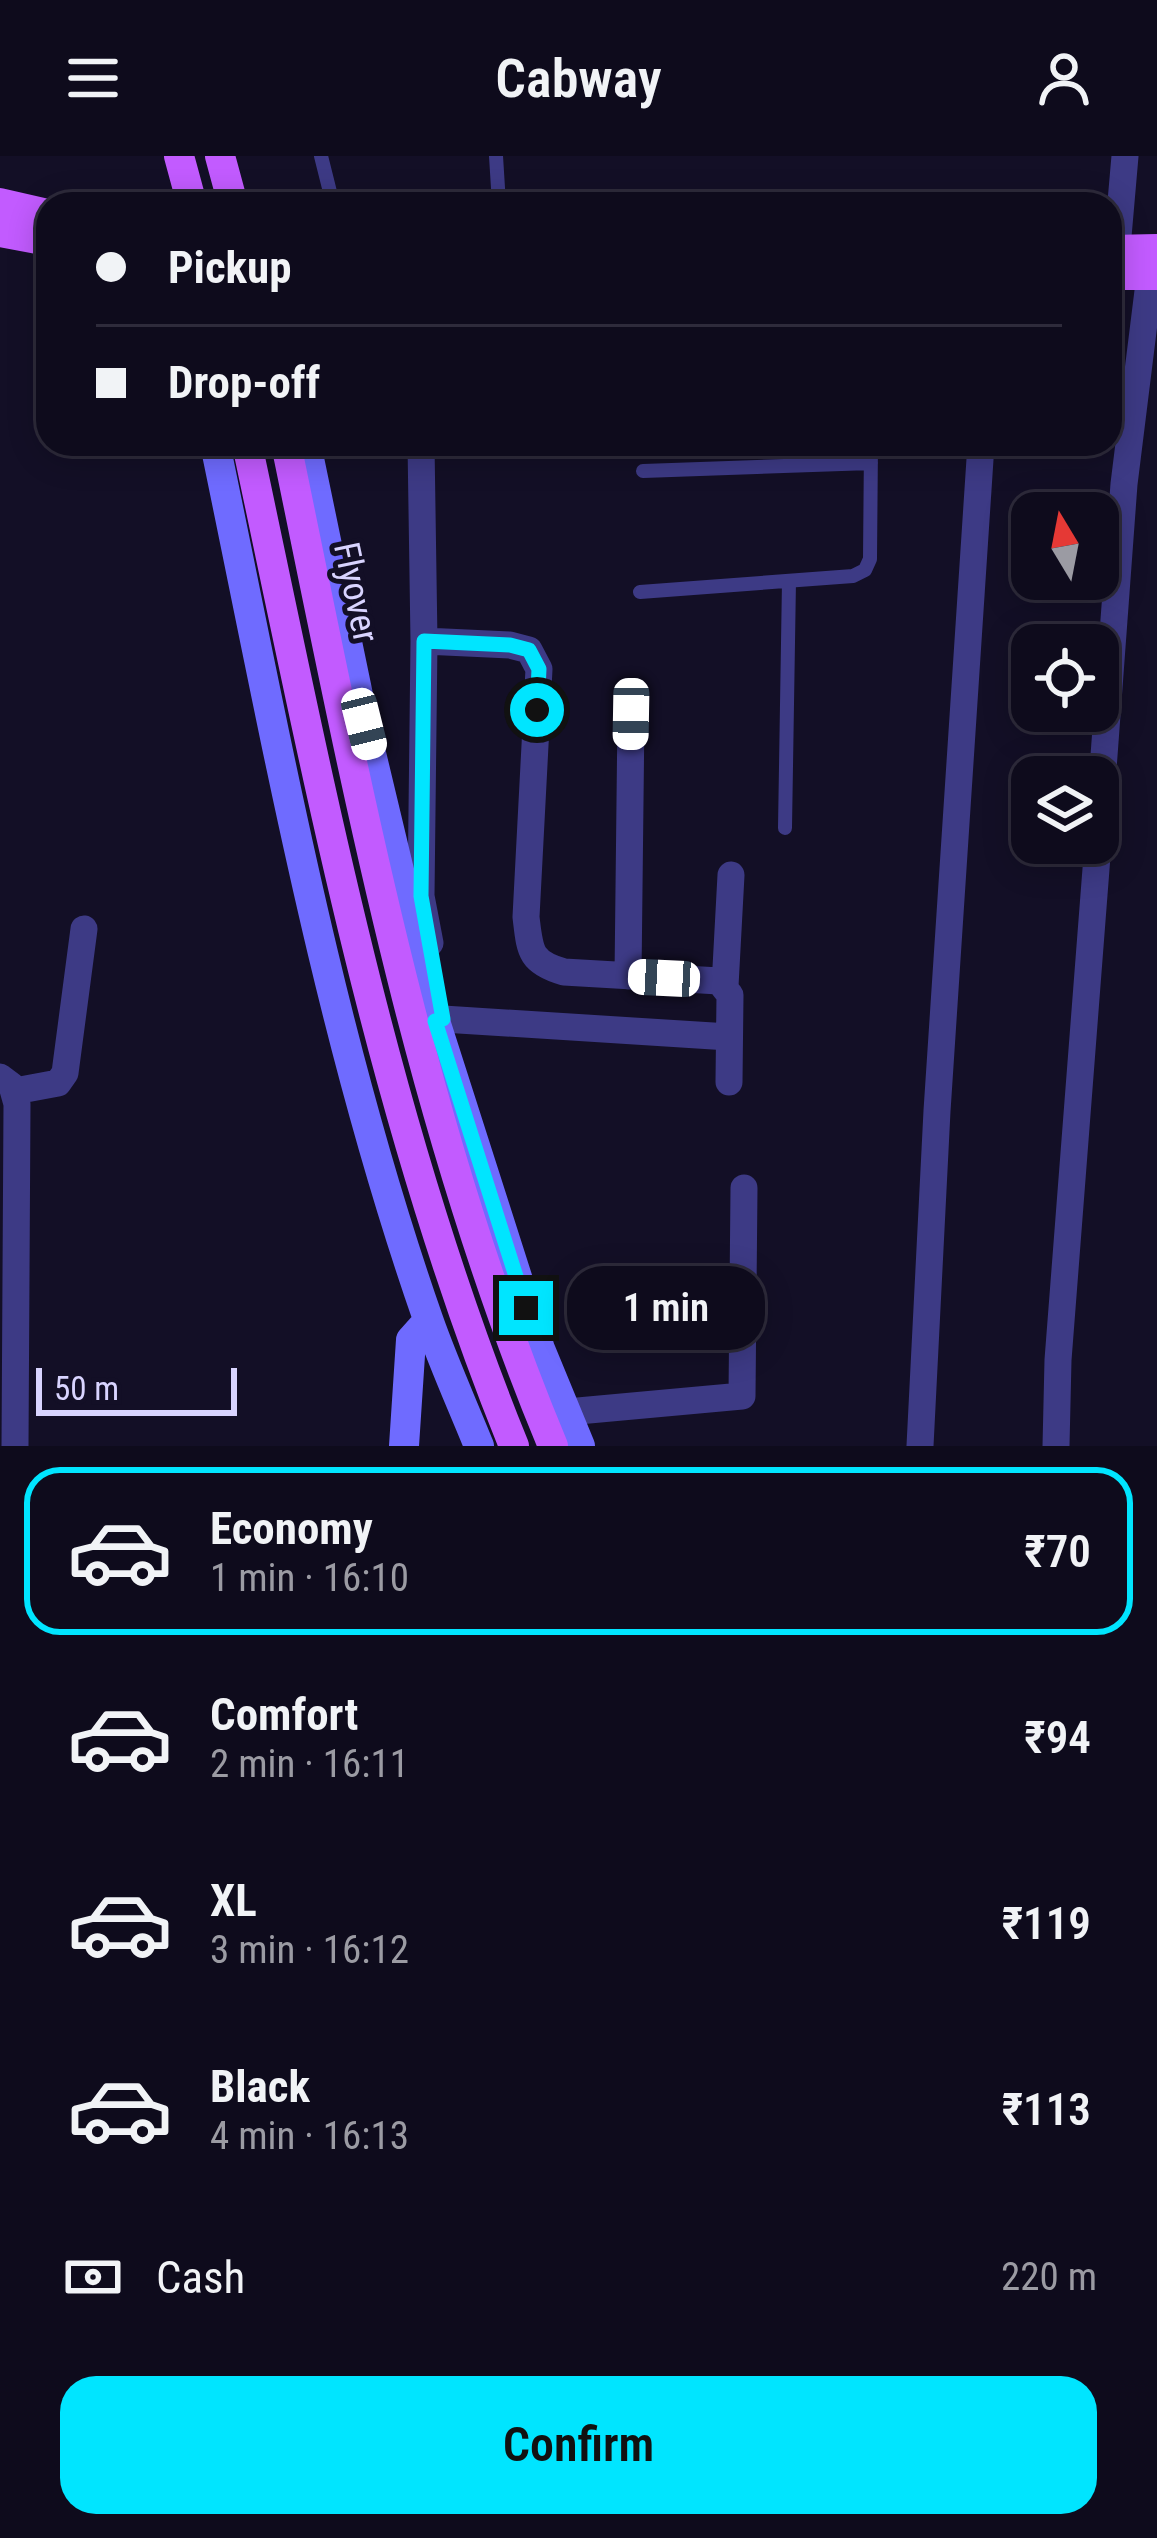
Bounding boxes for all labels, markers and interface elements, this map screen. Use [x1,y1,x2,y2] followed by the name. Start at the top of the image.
[60,45,126,111] icon: menu
[1031,45,1097,111] icon: person
[495,47,662,110] text: Cabway
[168,241,292,294] text: Pickup
[168,356,320,409] text: Drop-off
[1011,492,1119,600] north arrow
[1011,492,1119,864] map controls
[325,538,387,646] street label: Flyover
[1011,624,1119,732] button: locate
[612,678,650,750] car
[510,683,564,737] route start
[338,685,390,763] car
[1011,756,1119,864] button: layers
[627,958,701,998] car
[568,1266,766,1350] callout: 1 min
[499,1281,553,1335] route end
[623,1285,709,1331] text: 1 min
[36,1362,237,1415] scale bar
[54,1369,119,1408] text: 50 m
[66,1497,174,1605] icon: car
[210,1502,373,1555] text: Economy
[1025,1525,1091,1578] text: ₹70
[210,1555,409,1601] text: 1 min · 16:10
[66,1683,174,1791] icon: car
[210,1688,358,1741] text: Comfort
[1025,1711,1091,1764] text: ₹94
[210,1741,409,1787] text: 2 min · 16:11
[66,1869,174,1977] icon: car
[210,1874,257,1927] text: XL
[1002,1897,1091,1950] text: ₹119
[210,1927,409,1973] text: 3 min · 16:12
[66,2055,174,2163] icon: car
[210,2060,310,2113] text: Black
[1002,2083,1091,2136] text: ₹113
[210,2113,409,2159] text: 4 min · 16:13
[60,2244,126,2310] icon: cash
[156,2251,245,2304] text: Cash
[1001,2254,1097,2300] text: 220 m
[60,2376,1097,2514] button: Confirm

